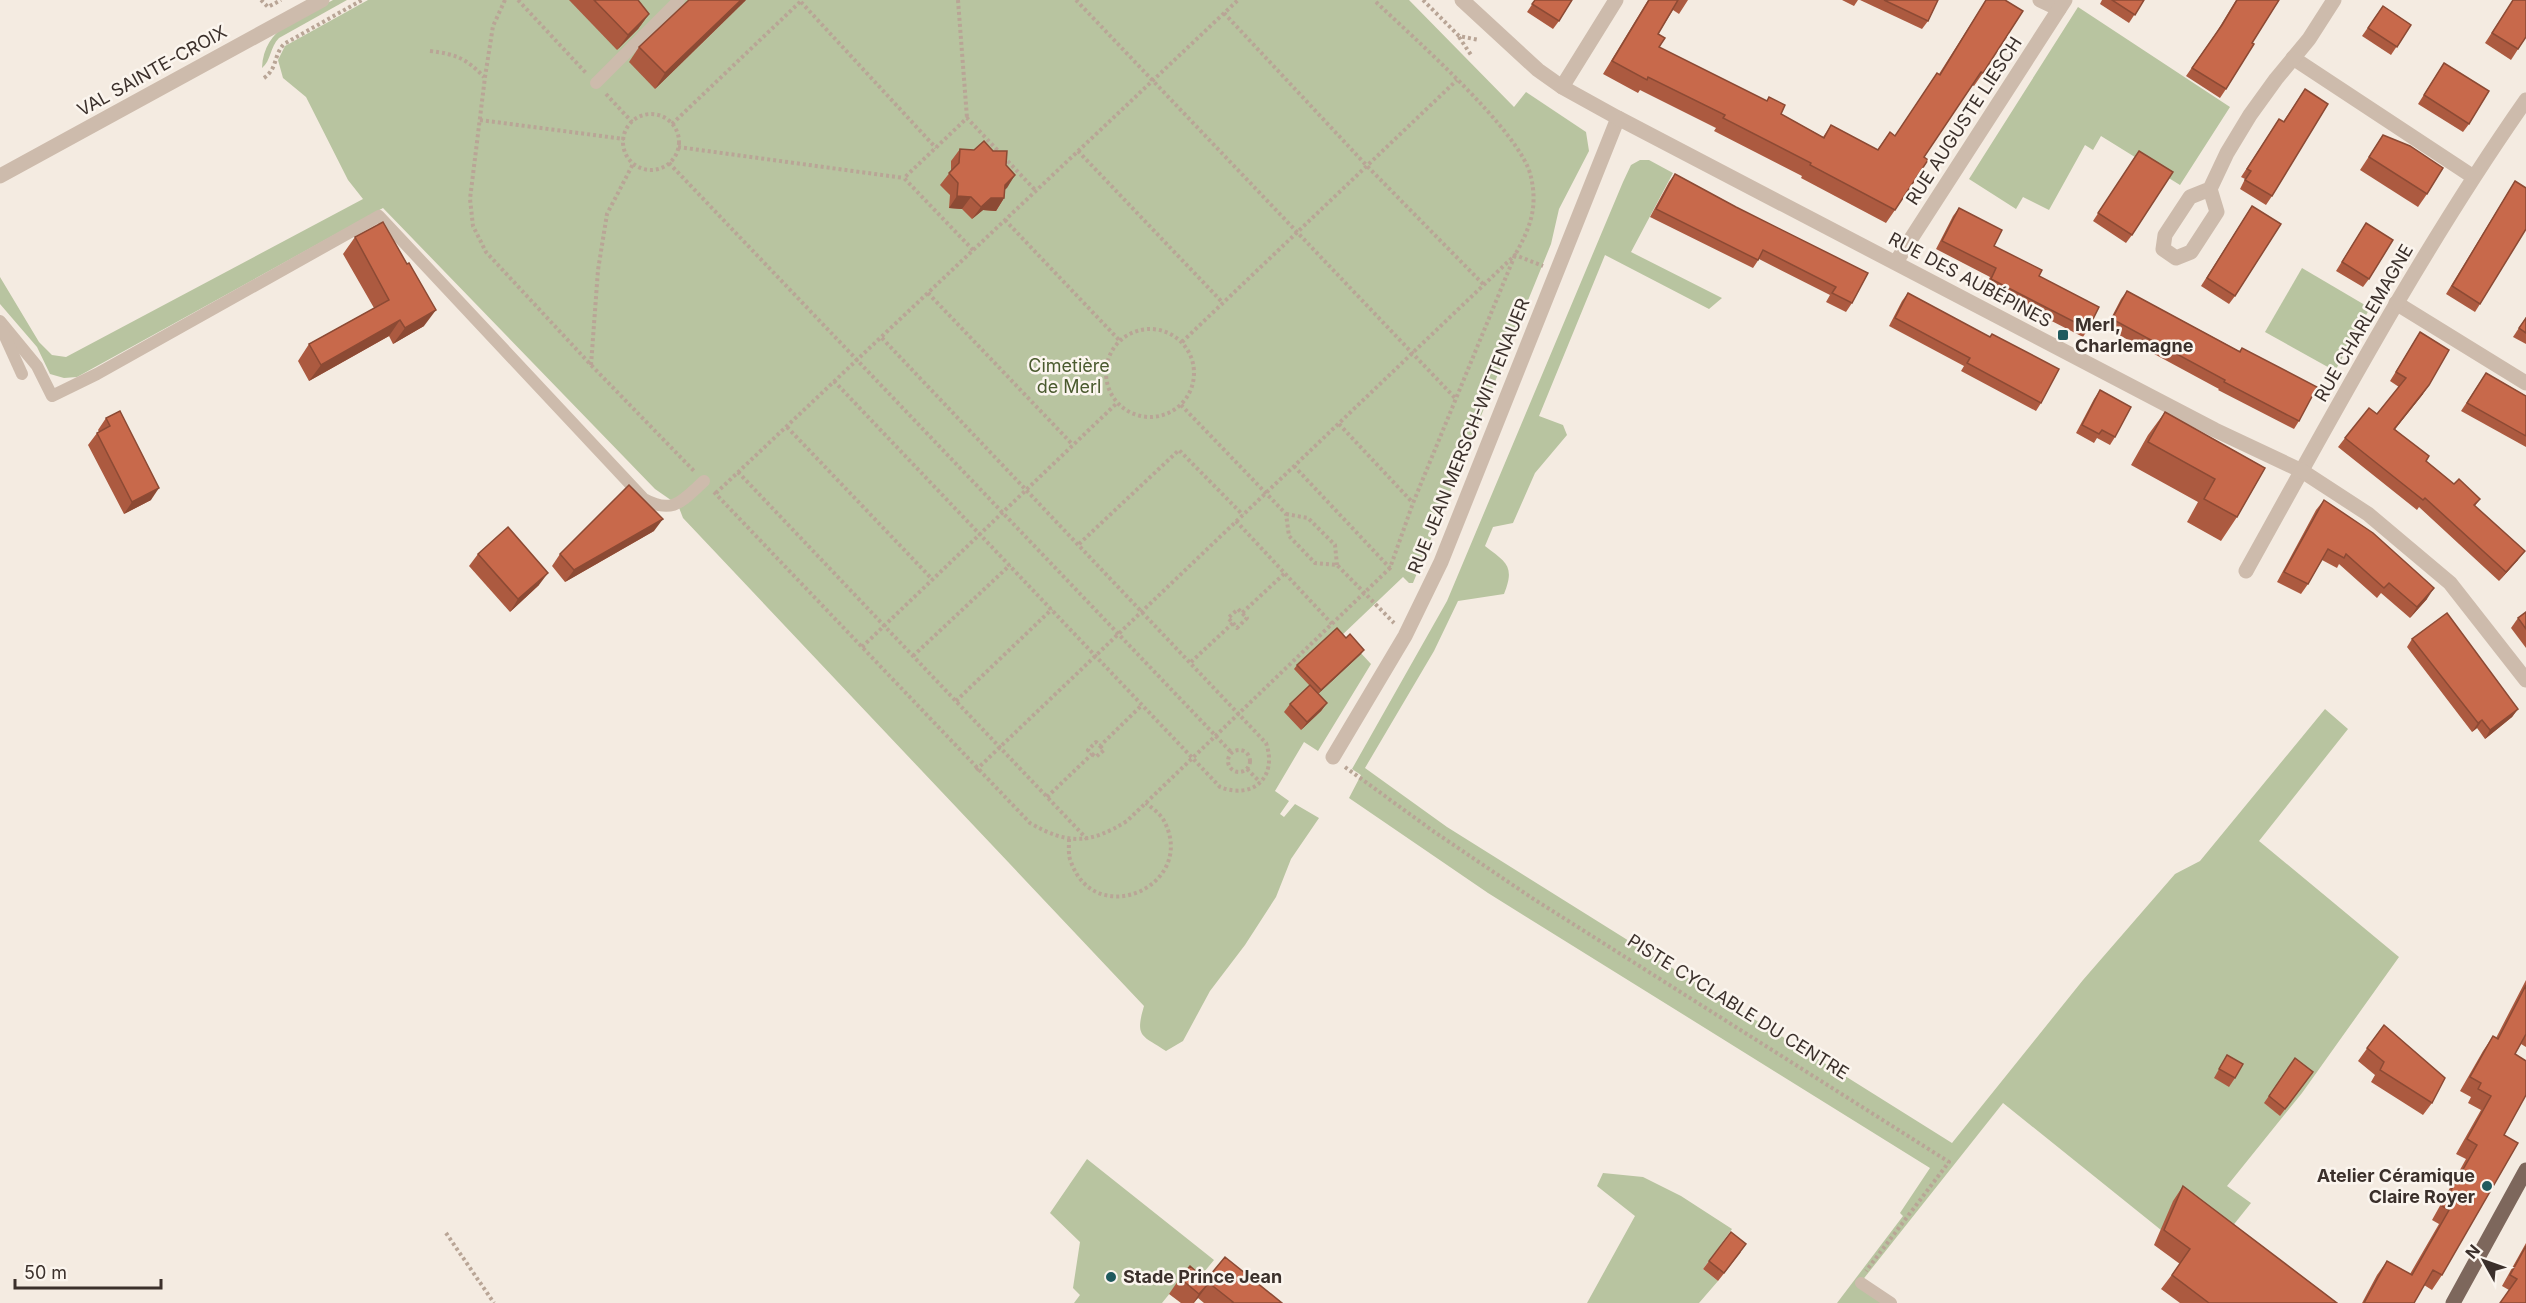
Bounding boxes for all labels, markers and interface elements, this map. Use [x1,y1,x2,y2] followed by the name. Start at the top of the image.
[73,21,230,120] street label: VAL SAINTE-CROIX
[1901,33,2026,209] street label: RUE AUGUSTE LIESCH
[1885,227,2056,331] street label: RUE DES AUBÉPINES
[2310,240,2417,405] street label: RUE CHARLEMAGNE
[1404,295,1534,577] street label: RUE JEAN MERSCH-WITTENAUER
[2075,314,2194,356] place label: Merl, Charlemagne
[2056,328,2070,342] marker: Merl, Charlemagne
[1028,355,1110,397] park label: Cimetière de Merl
[1624,930,1853,1084] street label: PISTE CYCLABLE DU CENTRE
[2317,1165,2475,1207] place label: Atelier Céramique Claire Royer
[2480,1179,2494,1193] marker: Atelier Céramique Claire Royer
[2454,1231,2514,1291] north arrow
[2461,1240,2484,1262] text: N
[15,1252,160,1290] scale bar
[24,1262,67,1283] text: 50 m
[1123,1266,1282,1287] place label: Stade Prince Jean
[1104,1270,1118,1284] marker: Stade Prince Jean

